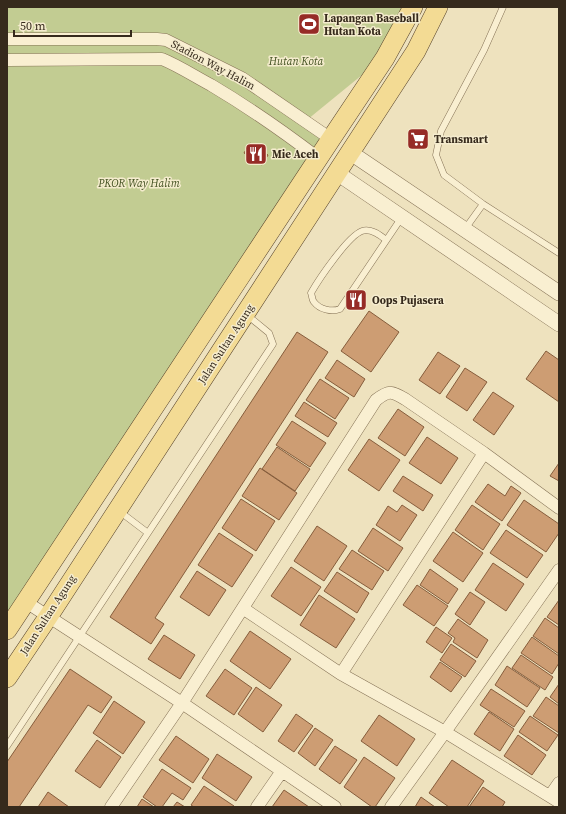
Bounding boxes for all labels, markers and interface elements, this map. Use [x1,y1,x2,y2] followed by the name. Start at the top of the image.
[296,11,322,37] sports icon: Lapangan Baseball Hutan Kota
[324,11,420,39] place label: Lapangan Baseball Hutan Kota
[14,12,131,38] scale bar
[20,18,46,34] text: 50 m
[168,37,258,94] street label: Stadion Way Halim
[268,54,323,69] park label: Hutan Kota
[405,126,431,152] supermarket icon: Transmart
[434,132,489,147] place label: Transmart
[243,141,269,167] restaurant icon: Mie Aceh
[272,147,319,162] place label: Mie Aceh
[97,176,180,191] park label: PKOR Way Halim
[343,287,369,313] restaurant icon: Oops Pujasera
[372,293,444,308] place label: Oops Pujasera
[194,301,258,388] street label: Jalan Sultan Agung
[16,572,80,659] street label: Jalan Sultan Agung

